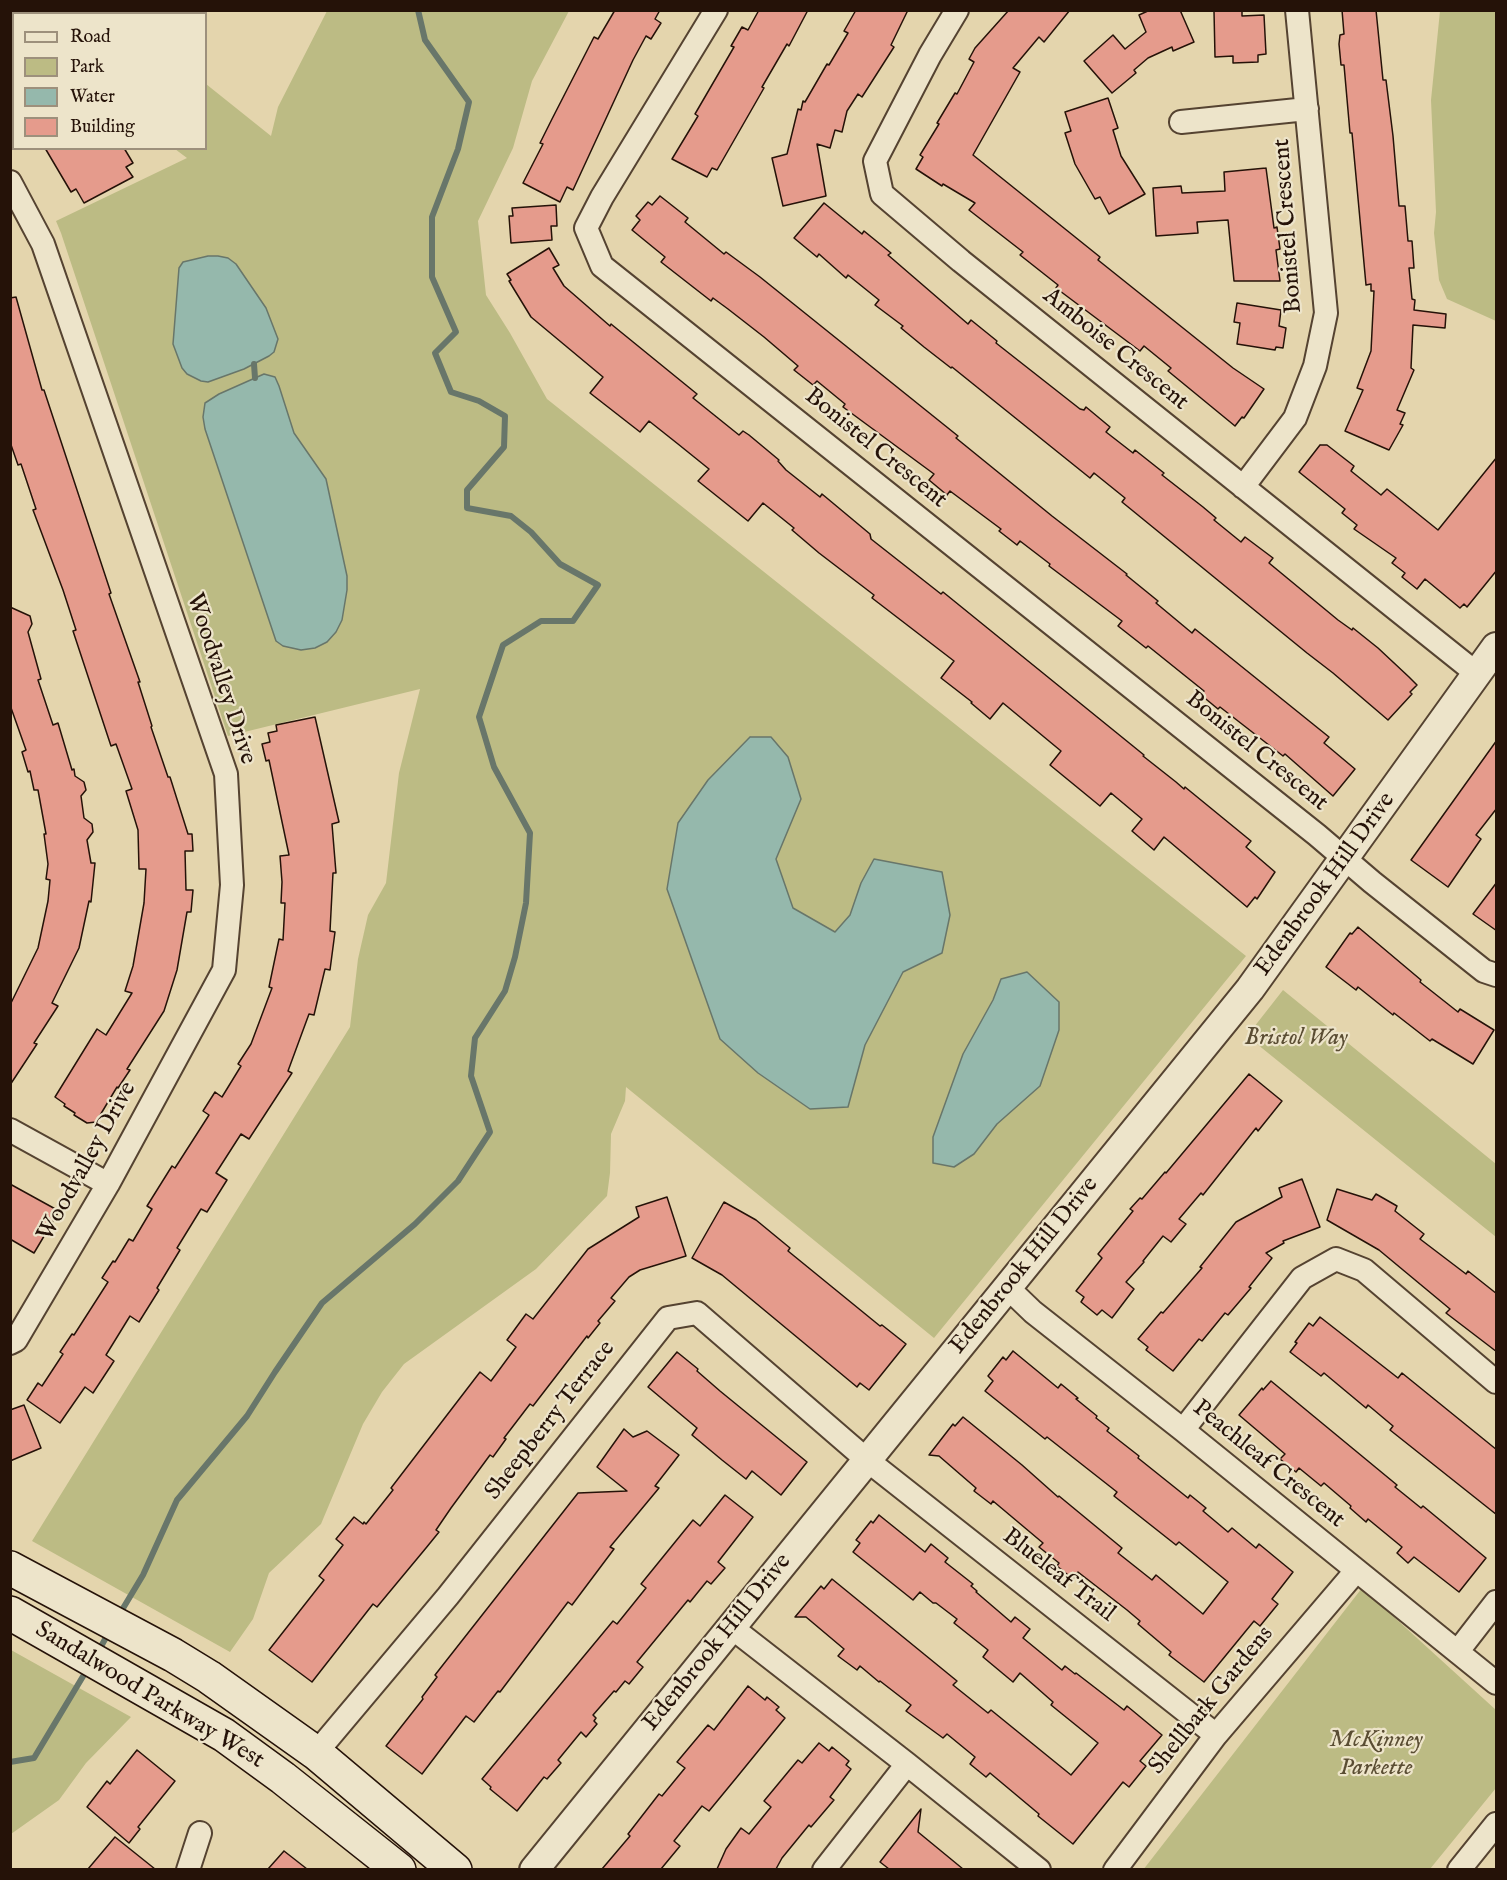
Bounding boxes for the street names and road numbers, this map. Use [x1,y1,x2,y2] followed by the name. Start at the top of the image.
[1269,138,1309,314] street label: Bonistel Crescent
[1036,282,1194,418] street label: Amboise Crescent
[798,383,952,515] street label: Bonistel Crescent
[179,590,261,768] street label: Woodvalley Drive
[1179,686,1333,818] street label: Bonistel Crescent
[1250,788,1402,982] street label: Edenbrook Hill Drive
[32,1077,144,1247] street label: Woodvalley Drive
[945,1171,1105,1361] street label: Edenbrook Hill Drive
[480,1336,622,1506] street label: Sheepberry Terrace
[1186,1395,1350,1535] street label: Peachleaf Crescent
[996,1523,1120,1629] street label: Blueleaf Trail
[638,1548,798,1738] street label: Edenbrook Hill Drive
[29,1616,269,1776] street label: Sandalwood Parkway West
[1143,1621,1281,1781] street label: Shellbark Gardens

